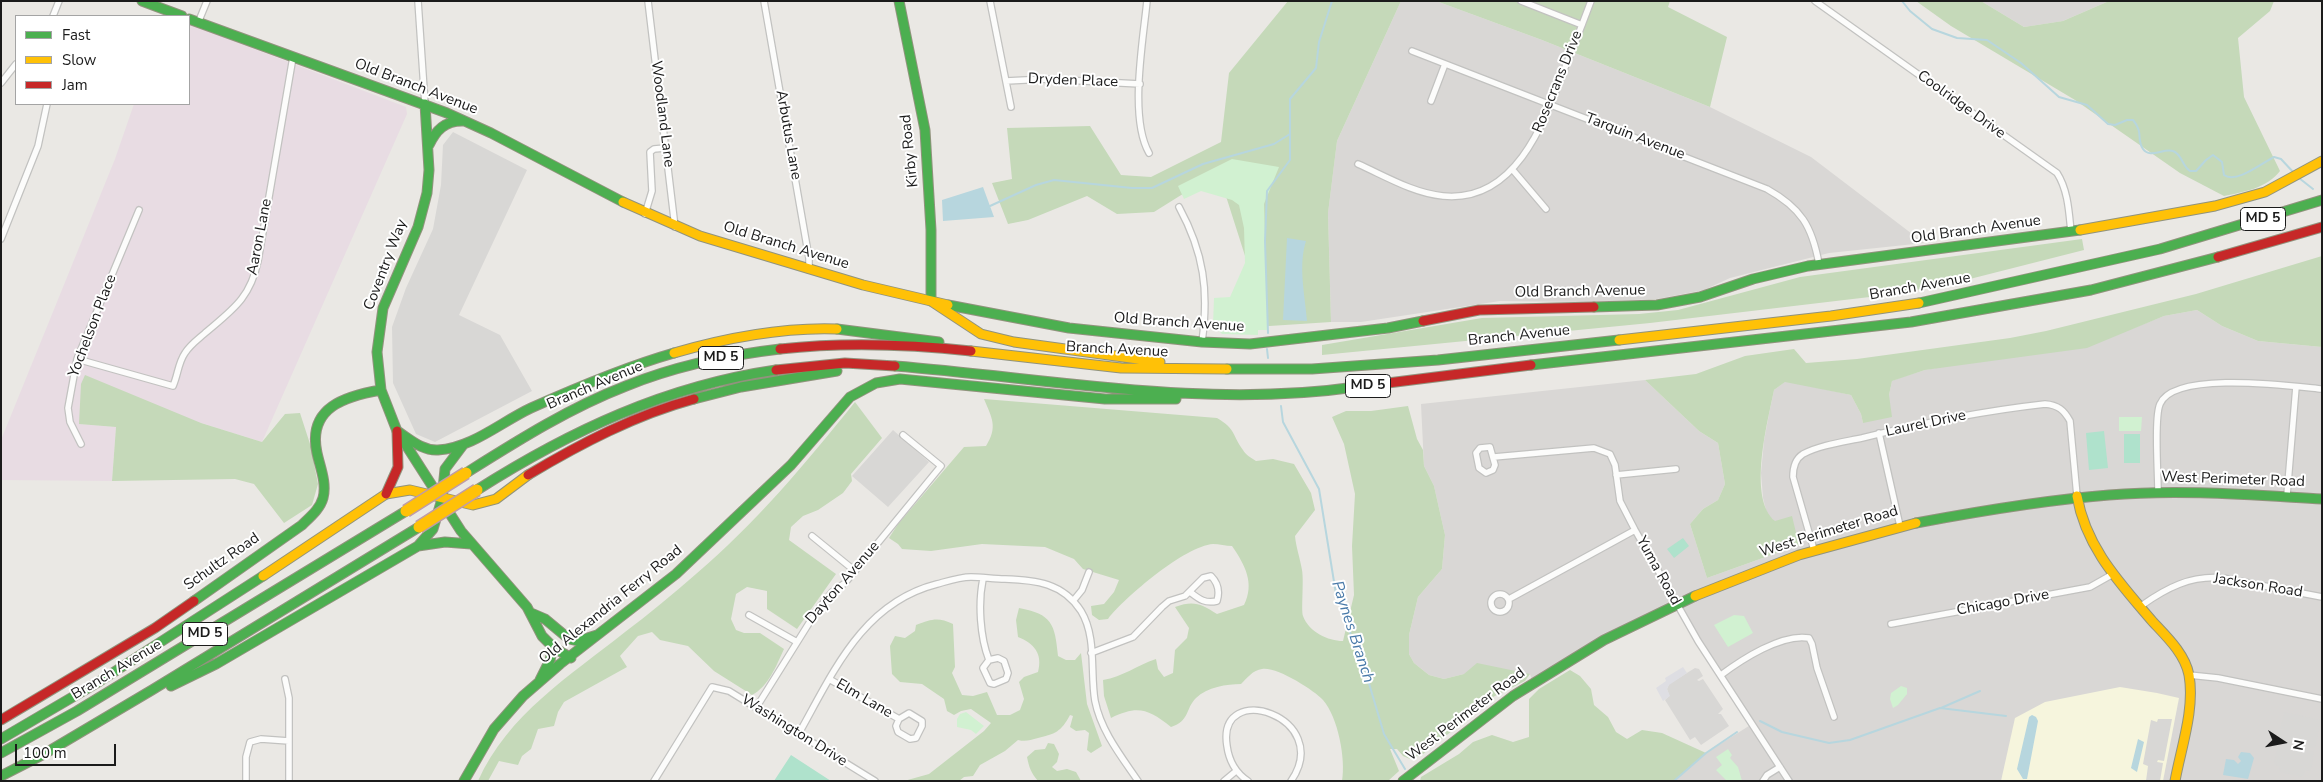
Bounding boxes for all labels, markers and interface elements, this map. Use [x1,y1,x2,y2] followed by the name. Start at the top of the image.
[15,15,190,105] legend
[62,25,90,45] text: Fast
[1529,28,1587,136] street label: Rosecrans Drive
[62,50,96,70] text: Slow
[352,55,480,119] street label: Old Branch Avenue
[647,60,677,168] street label: Woodland Lane
[1913,67,2009,143] street label: Coolridge Drive
[1028,70,1118,92] street label: Dryden Place
[62,75,88,95] text: Jam
[771,89,805,181] street label: Arbutus Lane
[1583,110,1687,164] street label: Tarquin Avenue
[897,114,923,188] street label: Kirby Road
[244,197,276,277] street label: Aaron Lane
[2240,208,2286,230] road number: MD 5
[1910,212,2042,248] street label: Old Branch Avenue
[360,217,412,313] street label: Coventry Way
[721,218,851,274] street label: Old Branch Avenue
[1868,269,1972,305] street label: Branch Avenue
[65,272,121,380] street label: Yochelson Place
[1514,282,1646,302] street label: Old Branch Avenue
[1113,309,1245,337] street label: Old Branch Avenue
[1467,322,1571,350] street label: Branch Avenue
[1065,338,1169,362] street label: Branch Avenue
[698,346,744,369] road number: MD 5
[544,358,646,414] street label: Branch Avenue
[1346,374,1390,398] road number: MD 5
[1884,407,1968,441] street label: Laurel Drive
[2161,468,2305,492] street label: West Perimeter Road
[1758,502,1900,562] street label: West Perimeter Road
[181,529,263,595] street label: Schultz Road
[1632,533,1684,609] street label: Yuma Road
[802,538,884,628] street label: Dayton Avenue
[536,542,686,668] street label: Old Alexandria Ferry Road
[2212,570,2304,602] street label: Jackson Road
[1326,578,1378,686] water label: Paynes Branch
[1955,586,2051,620] street label: Chicago Drive
[182,622,228,646] road number: MD 5
[69,636,165,704] street label: Branch Avenue
[1403,664,1529,766] street label: West Perimeter Road
[832,676,896,722] street label: Elm Lane
[738,691,850,771] street label: Washington Drive
[2258,717,2308,767] north arrow
[18,734,119,766] scale bar
[2288,738,2309,752] text: N
[23,743,67,763] text: 100 m

